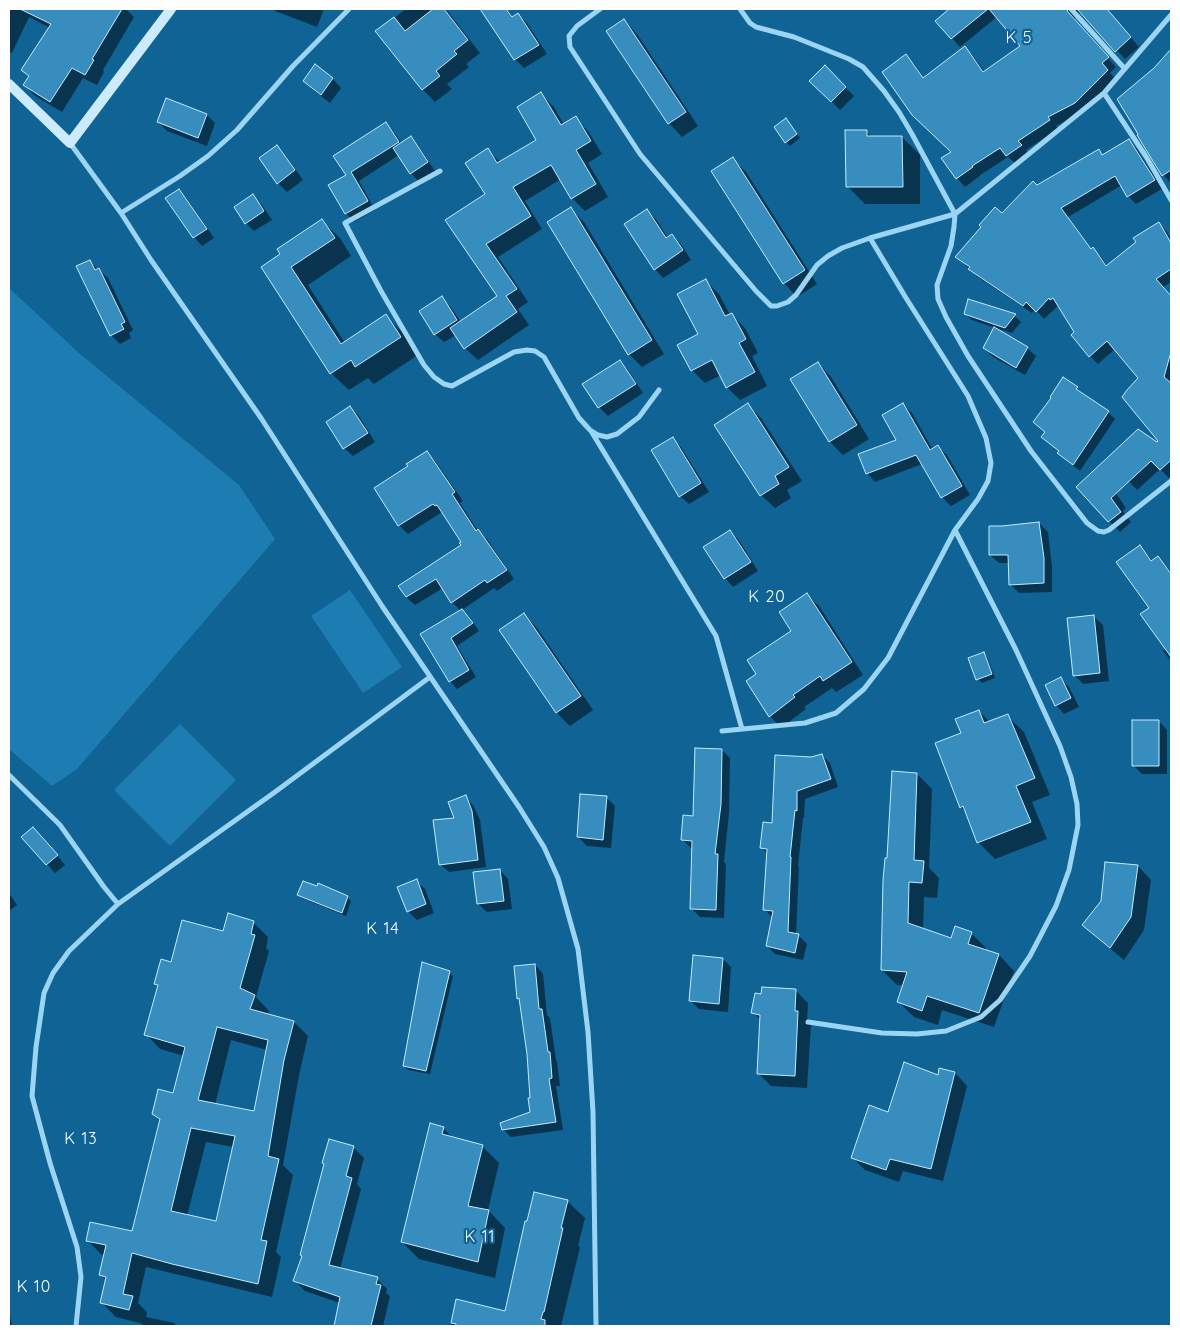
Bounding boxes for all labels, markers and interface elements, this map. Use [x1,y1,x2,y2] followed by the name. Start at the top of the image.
[1005,28,1033,48] district label: K 5
[748,587,786,607] district label: K 20
[366,919,400,939] district label: K 14
[64,1129,98,1149] district label: K 13
[464,1227,496,1247] district label: K 11
[16,1277,52,1297] district label: K 10

